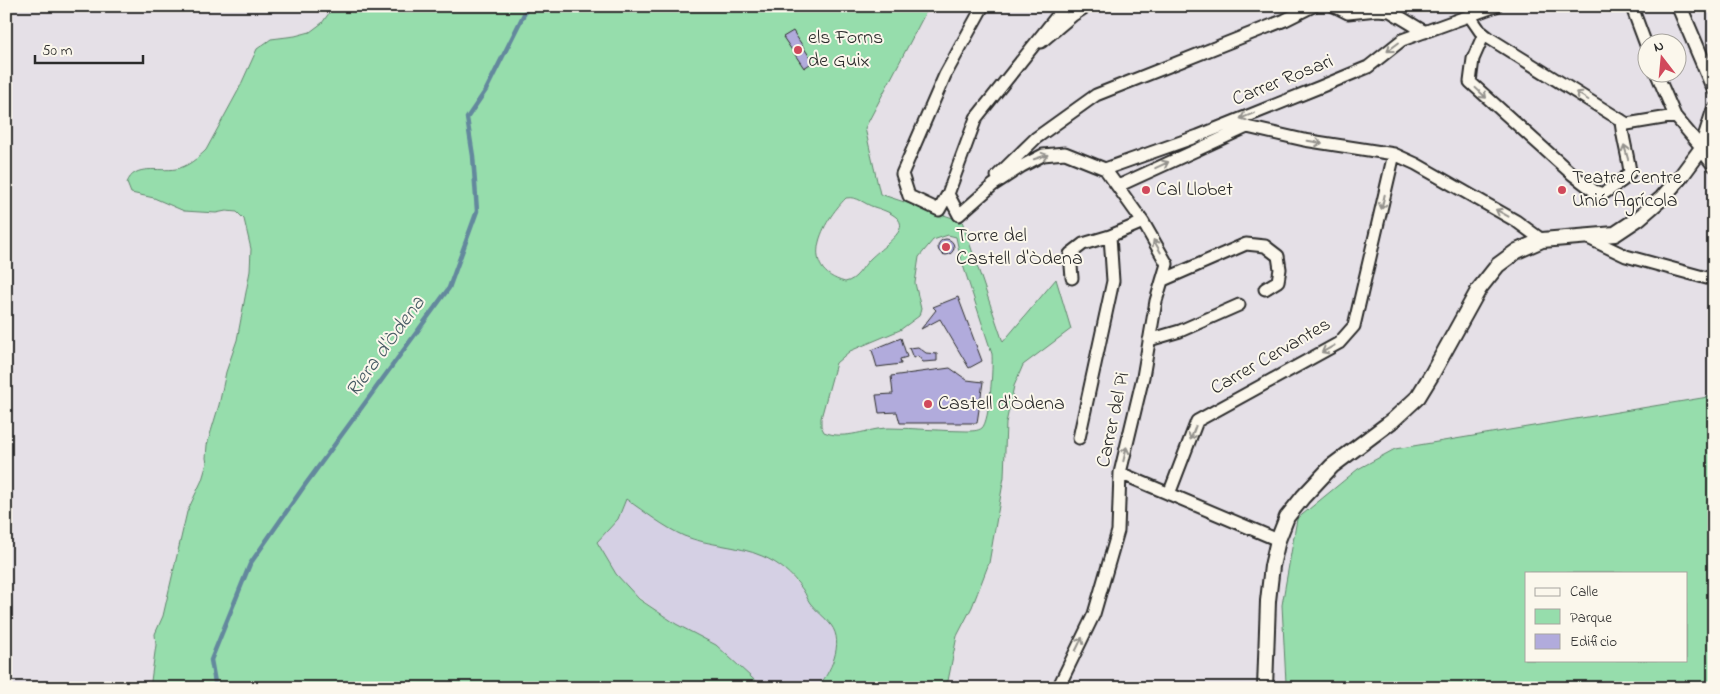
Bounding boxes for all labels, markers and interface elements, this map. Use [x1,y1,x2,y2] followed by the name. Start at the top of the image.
[808,24,883,76] place label: els Forns de Guix
[35,32,142,64] scale bar
[1638,32,1688,82] north arrow
[1651,36,1666,58] text: N
[42,40,73,62] text: 50 m
[1387,42,1400,53] one-way arrow
[792,44,804,56] marker: els Forns de Guix
[1228,48,1338,114] street label: Carrer Rosari
[1475,87,1488,99] one-way arrow
[1576,91,1590,101] one-way arrow
[1239,113,1254,122] one-way arrow
[1307,137,1323,147] one-way arrow
[1621,144,1631,160] one-way arrow
[1033,152,1049,162] one-way arrow
[1155,160,1170,170] one-way arrow
[1572,164,1682,217] place label: Teatre Centre Unió Agrícola
[1156,176,1233,205] place label: Cal Llobet
[1140,184,1152,196] marker: Cal Llobet
[1556,184,1568,196] marker: Teatre Centre Unió Agrícola
[1378,193,1387,209] one-way arrow
[1495,207,1509,217] one-way arrow
[956,222,1083,274] place label: Torre del Castell d'Òdena
[1152,239,1162,254] one-way arrow
[940,241,952,253] marker: Torre del Castell d'Òdena
[339,290,433,404] water label: Riera d'Òdena
[1205,311,1337,403] street label: Carrer Cervantes
[1321,345,1336,354] one-way arrow
[1090,370,1138,470] street label: Carrer del Pi
[938,390,1065,419] place label: Castell d'Òdena
[922,398,934,410] marker: Castell d'Òdena
[1187,425,1197,440] one-way arrow
[1121,446,1130,462] one-way arrow
[1525,572,1688,662] legend
[1570,581,1598,603] text: Calle
[1570,607,1612,629] text: Parque
[1570,631,1617,653] text: Edificio
[1075,637,1084,652] one-way arrow

